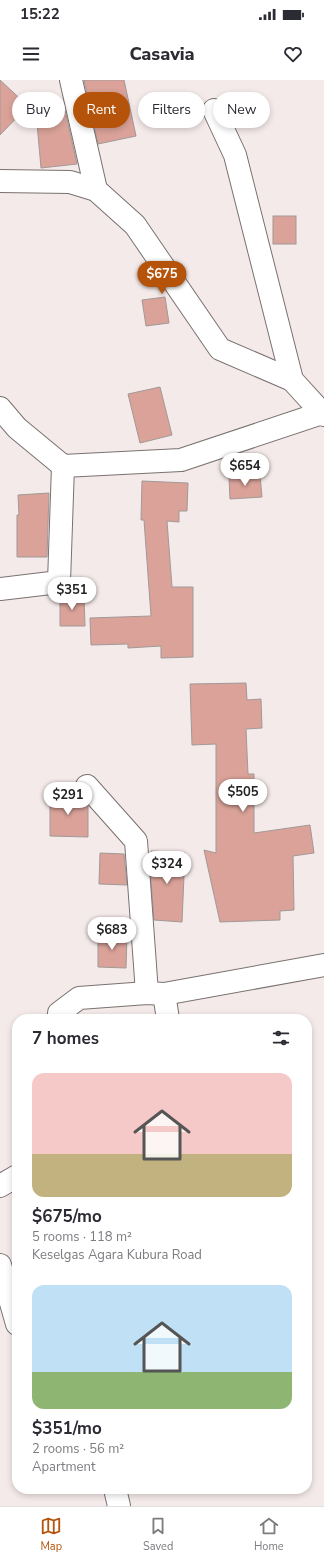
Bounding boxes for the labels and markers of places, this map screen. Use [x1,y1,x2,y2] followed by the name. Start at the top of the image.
[138,261,186,295] pin: $675
[221,453,269,487] pin: $654
[48,577,96,611] pin: $351
[219,779,267,813] pin: $505
[44,782,92,816] pin: $291
[143,851,191,885] pin: $324
[88,917,136,951] pin: $683

